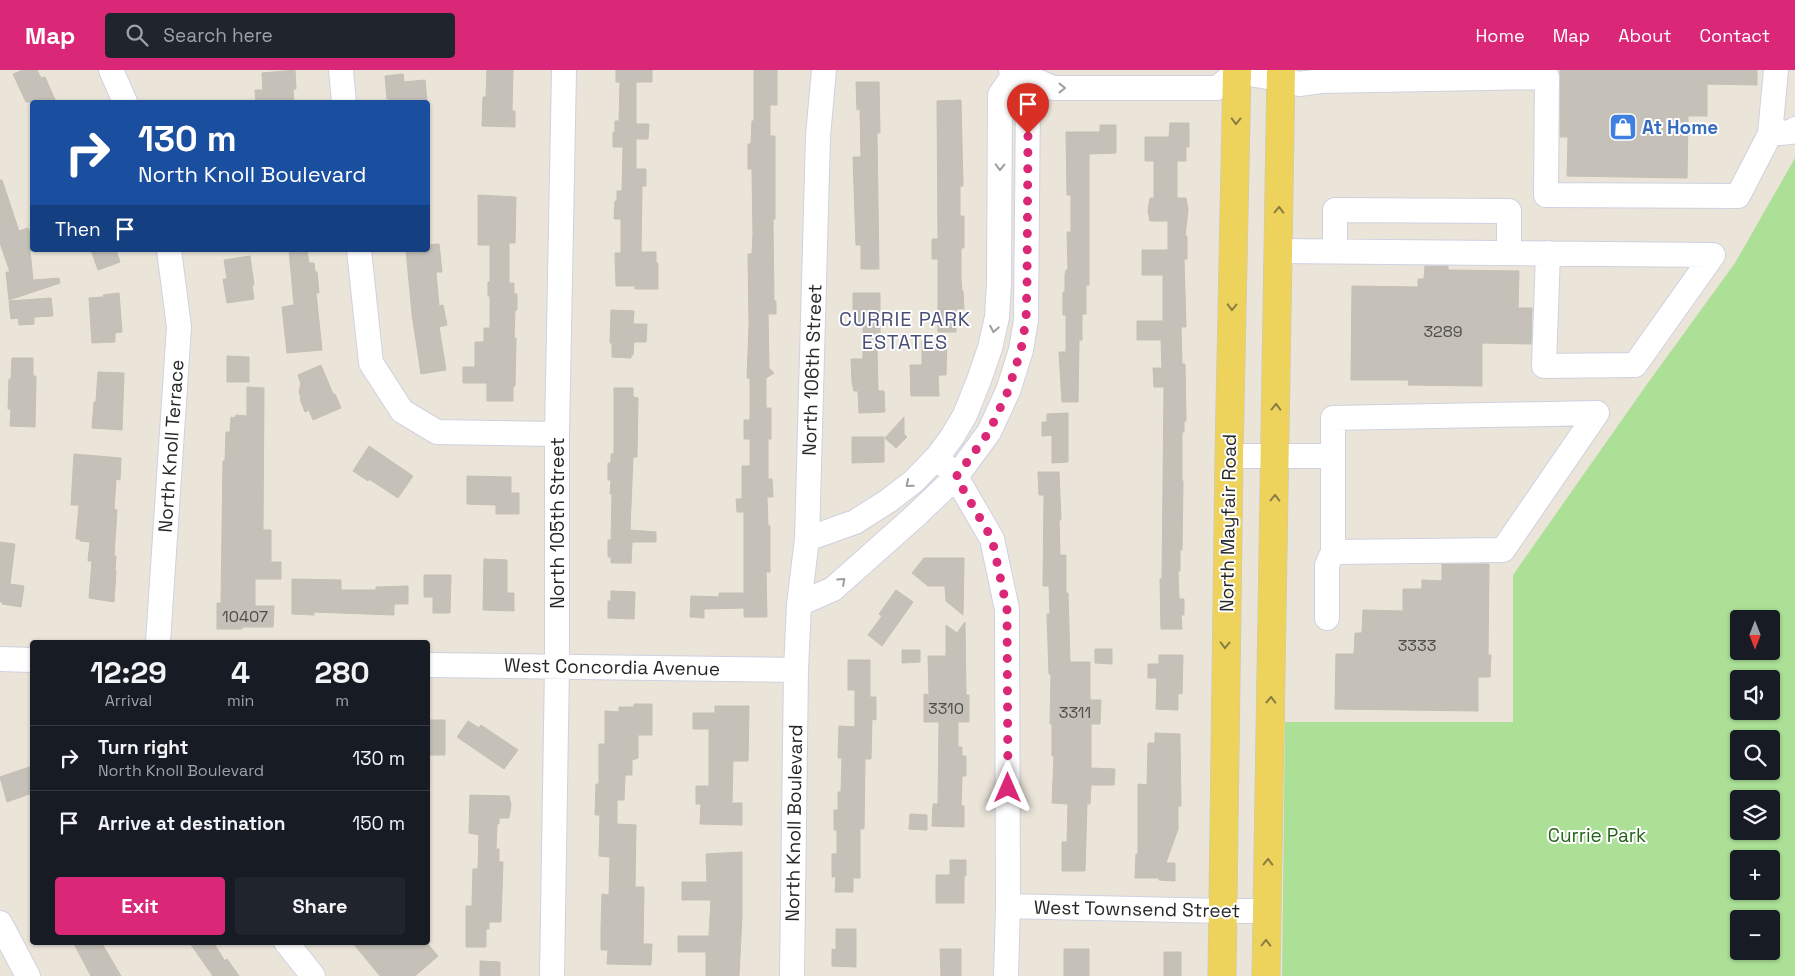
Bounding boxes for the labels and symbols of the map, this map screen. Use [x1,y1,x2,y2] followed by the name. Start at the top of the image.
[1007,83,1049,134] pin
[1058,83,1066,93] one-way arrow
[1608,112,1638,142] shop icon: At Home
[1642,115,1718,140] place label: At Home
[1231,118,1241,125] one-way arrow
[995,164,1005,172] one-way arrow
[1274,206,1284,214] one-way arrow
[797,284,827,456] street label: North 106th Street
[1227,304,1237,311] one-way arrow
[839,306,971,355] district label: CURRIE PARK ESTATES
[1423,321,1463,342] house number: 3289
[989,325,1000,334] one-way arrow
[152,359,190,533] street label: North Knoll Terrace
[1271,403,1282,411] one-way arrow
[1214,434,1242,612] street label: North Mayfair Road
[545,437,570,609] street label: North 105th Street
[906,478,915,487] one-way arrow
[1270,493,1280,501] one-way arrow
[836,578,845,587] one-way arrow
[222,606,268,627] house number: 10407
[1730,610,1780,660] north arrow
[1398,635,1436,656] house number: 3333
[1220,641,1231,649] one-way arrow
[504,653,720,681] street label: West Concordia Avenue
[1266,695,1276,703] one-way arrow
[928,698,964,719] house number: 3310
[1059,702,1091,723] house number: 3311
[780,724,808,922] street label: North Knoll Boulevard
[981,761,1033,813] position arrow
[1548,823,1646,848] park label: Currie Park
[1262,858,1273,866] one-way arrow
[1034,895,1240,923] street label: West Townsend Street
[1261,939,1271,947] one-way arrow

